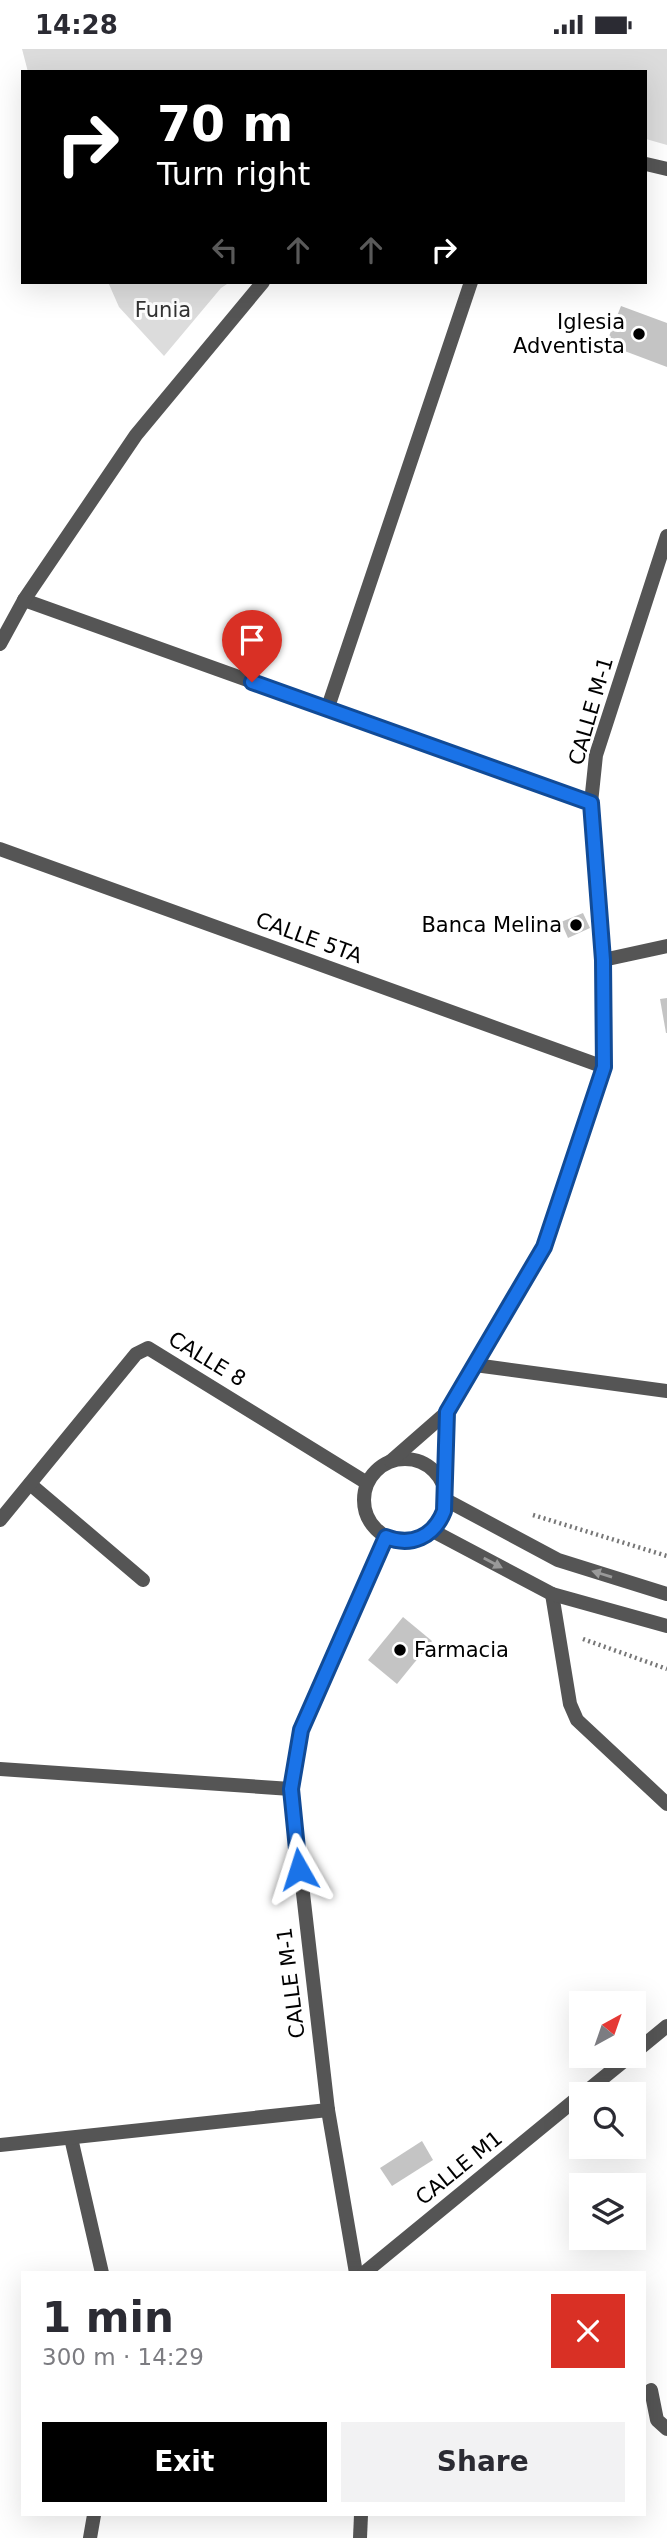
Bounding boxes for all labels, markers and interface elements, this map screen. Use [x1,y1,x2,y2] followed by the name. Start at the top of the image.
[35,10,118,40] text: 14:28
[157,96,293,153] text: 70 m
[42,98,133,189] icon: right
[157,155,310,193] text: Turn right
[206,231,244,269] icon: left
[279,231,317,269] icon: ahead
[352,231,390,269] icon: ahead
[425,231,463,269] icon: right
[135,298,191,322] park label: Funia
[513,310,625,358] place label: Iglesia Adventista
[631,326,647,342] marker: Iglesia Adventista
[222,610,282,682] pin
[233,621,271,659] icon: arrive
[564,654,618,768] street label: CALLE M-1
[253,908,366,969] street label: CALLE 5TA
[421,913,562,937] place label: Banca Melina
[568,917,584,933] marker: Banca Melina
[164,1327,250,1391] street label: CALLE 8
[483,1557,503,1568] one-way arrow
[591,1568,612,1579] one-way arrow
[414,1638,509,1662] place label: Farmacia
[392,1642,408,1658] marker: Farmacia
[262,1832,336,1906] position arrow
[272,1926,310,2040] street label: CALLE M-1
[569,1991,646,2069] north arrow
[569,1991,646,2250] map controls
[569,2082,646,2159] button: search
[411,2126,507,2210] street label: CALLE M1
[569,2173,646,2250] button: layers
[42,2293,174,2342] text: 1 min
[551,2294,625,2368] button: close
[42,2344,204,2370] text: 300 m · 14:29
[42,2422,327,2502] button: Exit
[341,2422,625,2502] button: Share

